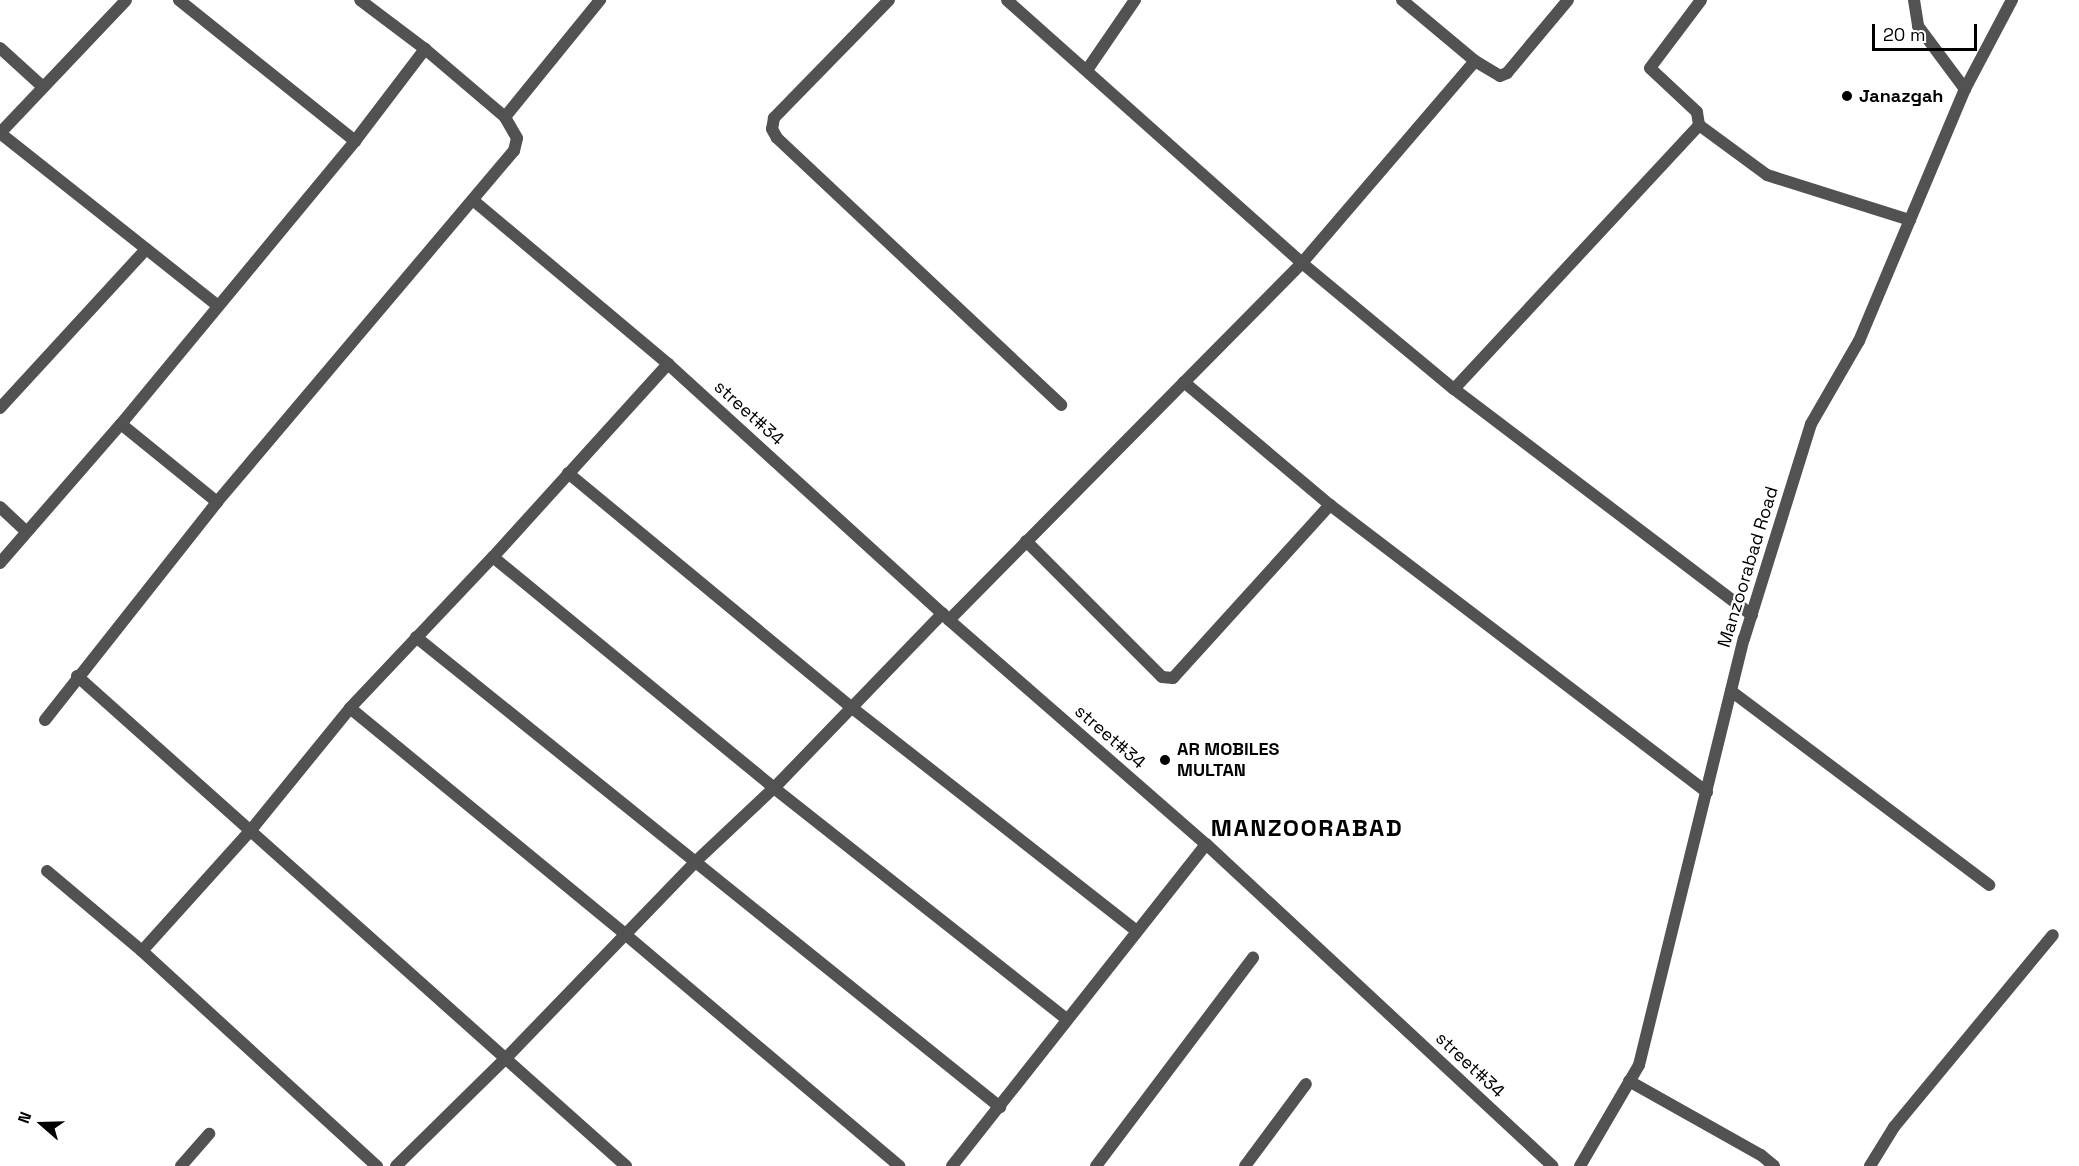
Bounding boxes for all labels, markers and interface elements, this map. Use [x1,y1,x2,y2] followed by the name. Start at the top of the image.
[1875,12,1980,50] scale bar
[1883,23,1926,46] text: 20 m
[1859,85,1943,107] place label: Janazgah
[1840,89,1854,103] marker: Janazgah
[710,376,788,450] street label: street#34
[1713,484,1783,650] street label: Manzoorabad Road
[1070,700,1150,774] street label: street#34
[1177,739,1279,782] place label: AR MOBILES MULTAN
[1158,753,1172,767] marker: AR MOBILES MULTAN
[1211,814,1403,842] district label: MANZOORABAD
[1431,1028,1509,1102] street label: street#34
[12,1094,72,1154] north arrow
[13,1109,36,1126] text: N

